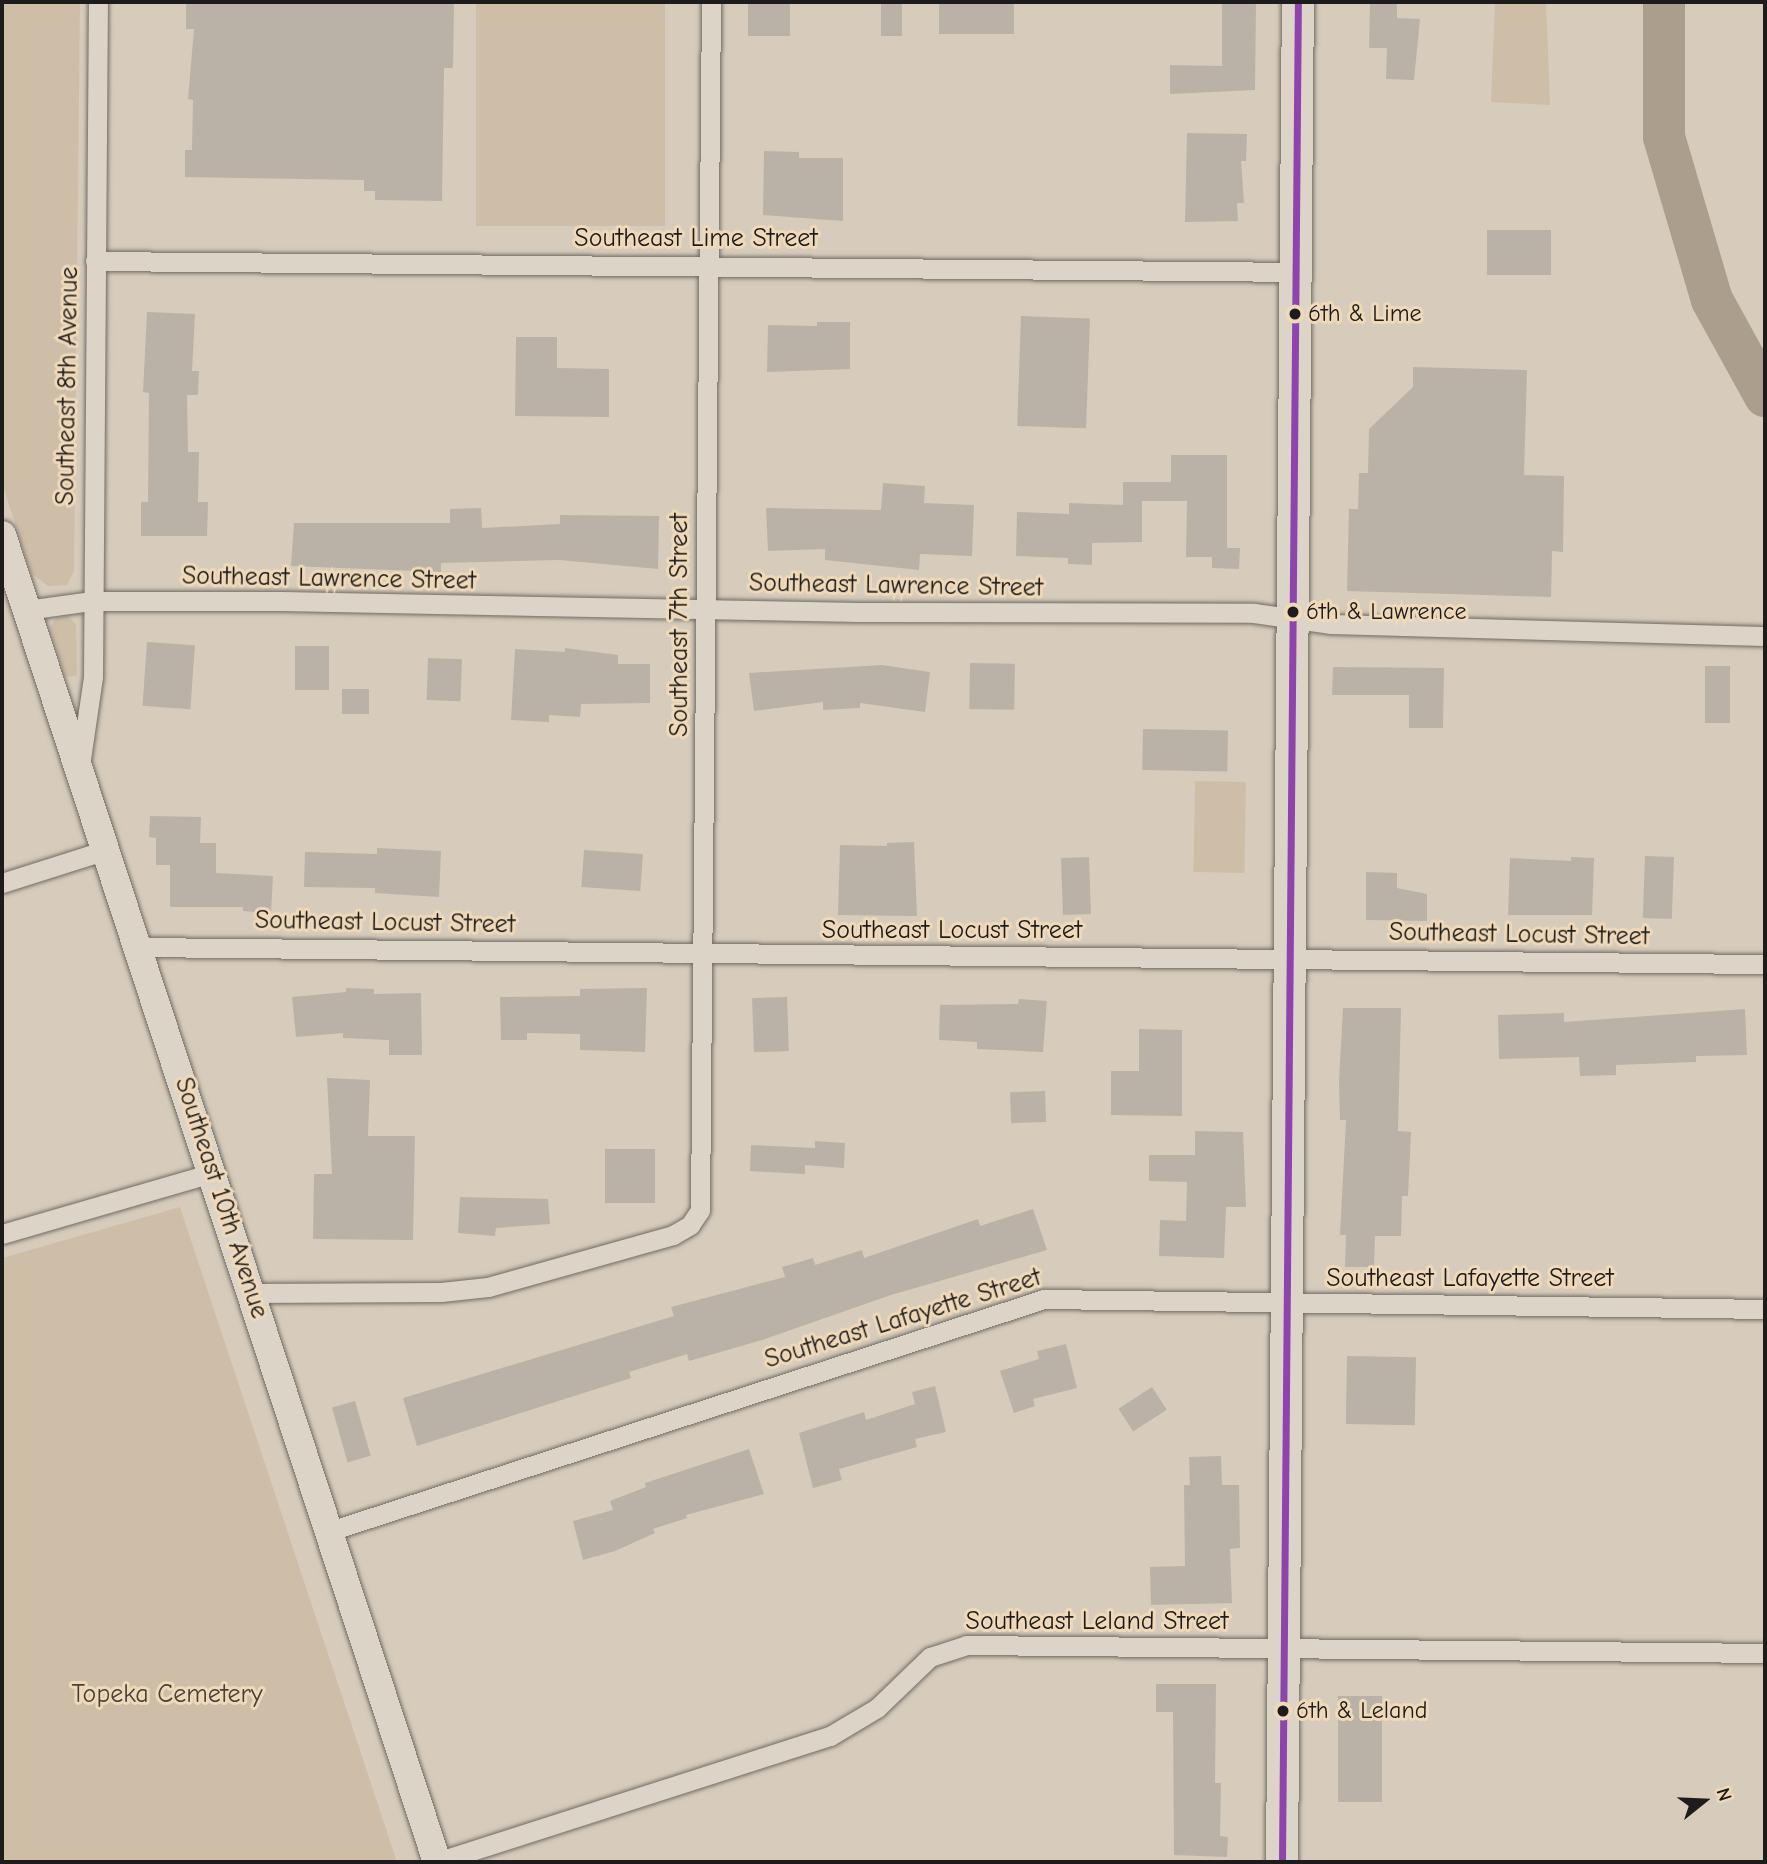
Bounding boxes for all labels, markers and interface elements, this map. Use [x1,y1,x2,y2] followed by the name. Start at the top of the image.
[574,223,818,255] street label: Southeast Lime Street
[50,266,86,506] street label: Southeast 8th Avenue
[1308,300,1422,328] place label: 6th & Lime
[1288,307,1302,321] marker: 6th & Lime
[664,513,696,737] street label: Southeast 7th Street
[182,561,476,597] street label: Southeast Lawrence Street
[749,568,1043,604] street label: Southeast Lawrence Street
[1306,598,1467,626] place label: 6th & Lawrence
[1286,605,1300,619] marker: 6th & Lawrence
[255,905,515,941] street label: Southeast Locust Street
[822,915,1082,947] street label: Southeast Locust Street
[1389,917,1649,953] street label: Southeast Locust Street
[167,1074,275,1322] street label: Southeast 10th Avenue
[761,1262,1045,1376] street label: Southeast Lafayette Street
[1326,1263,1614,1295] street label: Southeast Lafayette Street
[966,1606,1228,1638] street label: Southeast Leland Street
[71,1679,263,1711] park label: Topeka Cemetery
[1296,1697,1427,1725] place label: 6th & Leland
[1276,1704,1290,1718] marker: 6th & Leland
[1669,1766,1739,1836] north arrow
[1712,1785,1736,1804] text: N

